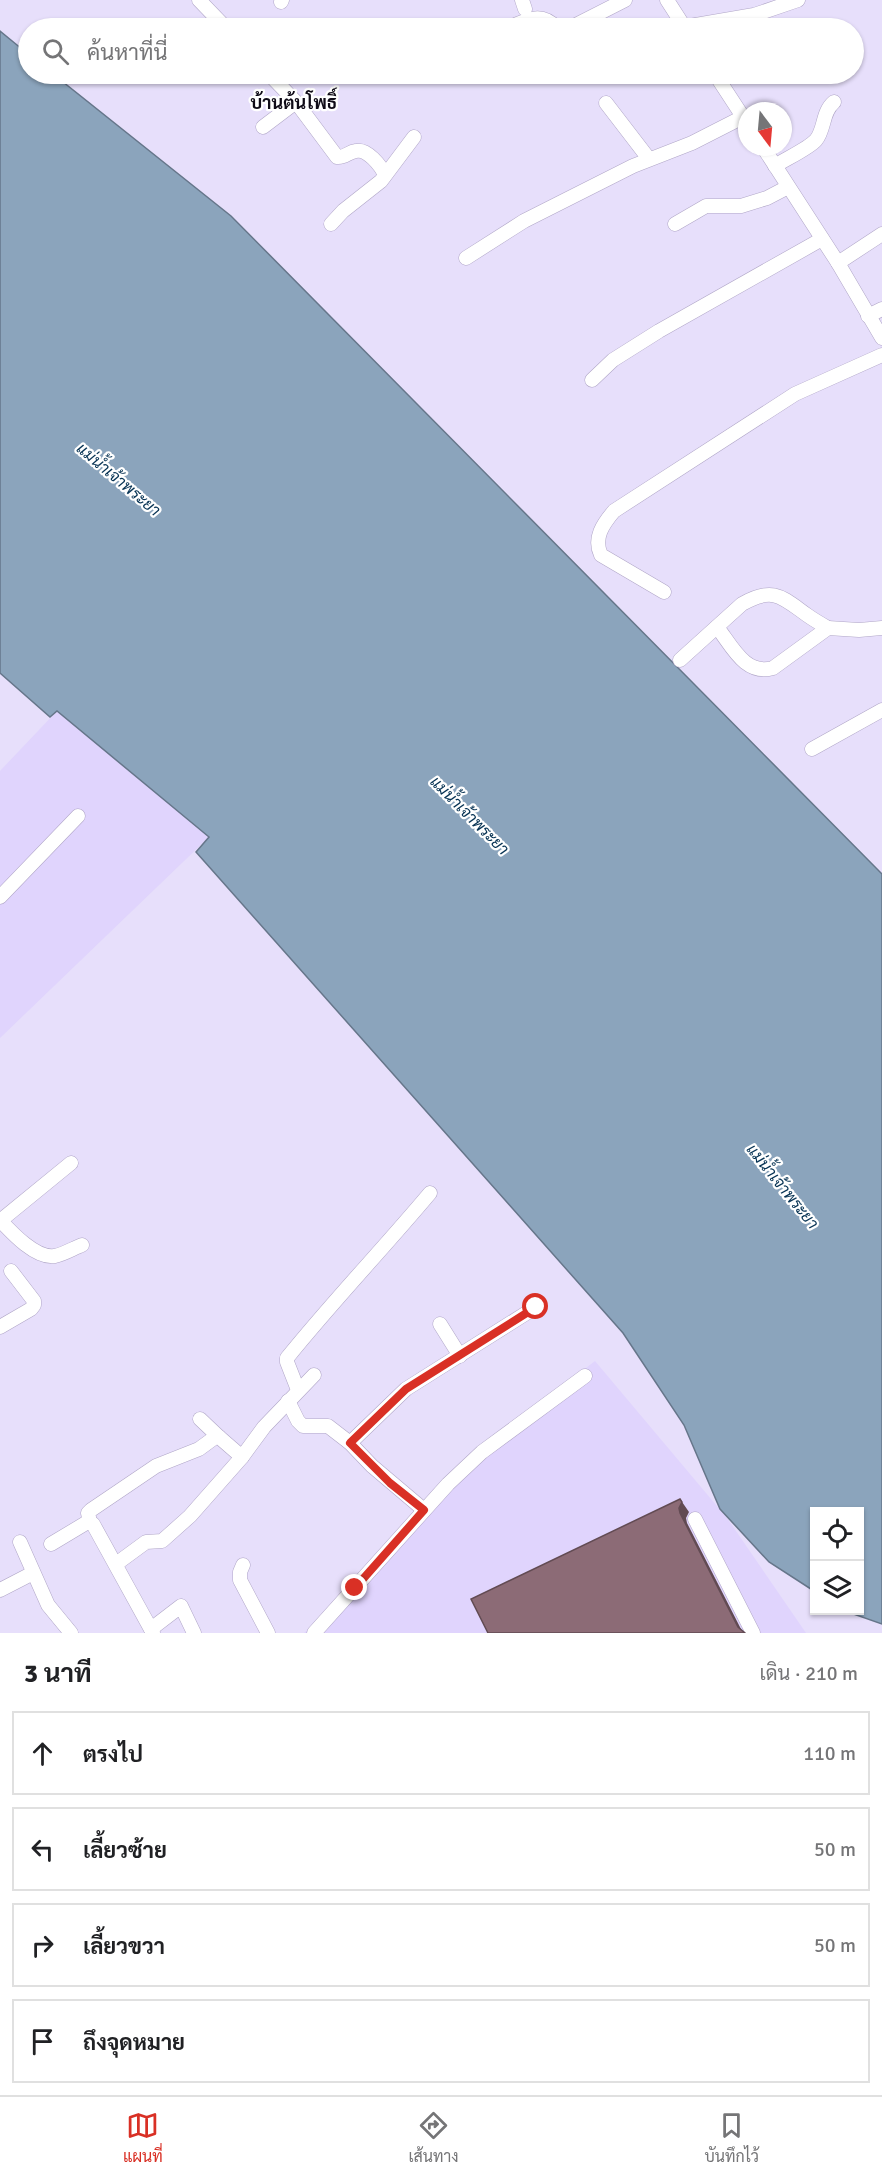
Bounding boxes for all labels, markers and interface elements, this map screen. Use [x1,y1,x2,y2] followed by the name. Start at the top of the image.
[18,18,864,84] search box
[39,35,72,68] icon: search
[87,39,167,66] text: ค้นหาที่นี่
[251,87,338,114] district label: บ้านต้นโพธิ์
[738,102,792,156] north arrow
[72,435,168,521] water label: แม่น้ำเจ้าพระยา
[426,769,517,859] water label: แม่น้ำเจ้าพระยา
[742,1137,827,1233] water label: แม่น้ำเจ้าพระยา
[522,1293,548,1319] route start
[810,1507,864,1615] map controls
[810,1507,864,1561] button: locate
[810,1561,864,1615] button: layers
[341,1574,367,1600] route end
[24,1658,92,1690] text: 3 นาที
[760,1661,858,1686] text: เดิน · 210 m
[26,1737,59,1770] icon: ahead
[83,1741,143,1768] text: ตรงไป
[803,1741,856,1766] text: 110 m
[26,1833,59,1866] icon: left
[83,1837,167,1864] text: เลี้ยวซ้าย
[814,1837,856,1862] text: 50 m
[26,1929,59,1962] icon: right
[83,1933,165,1960] text: เลี้ยวขวา
[814,1933,856,1958] text: 50 m
[26,2025,59,2058] icon: arrive
[83,2029,185,2056] text: ถึงจุดหมาย
[123,2109,163,2167] tab: แผนที่
[409,2109,459,2167] tab: เส้นทาง
[704,2109,759,2167] tab: บันทึกไว้

